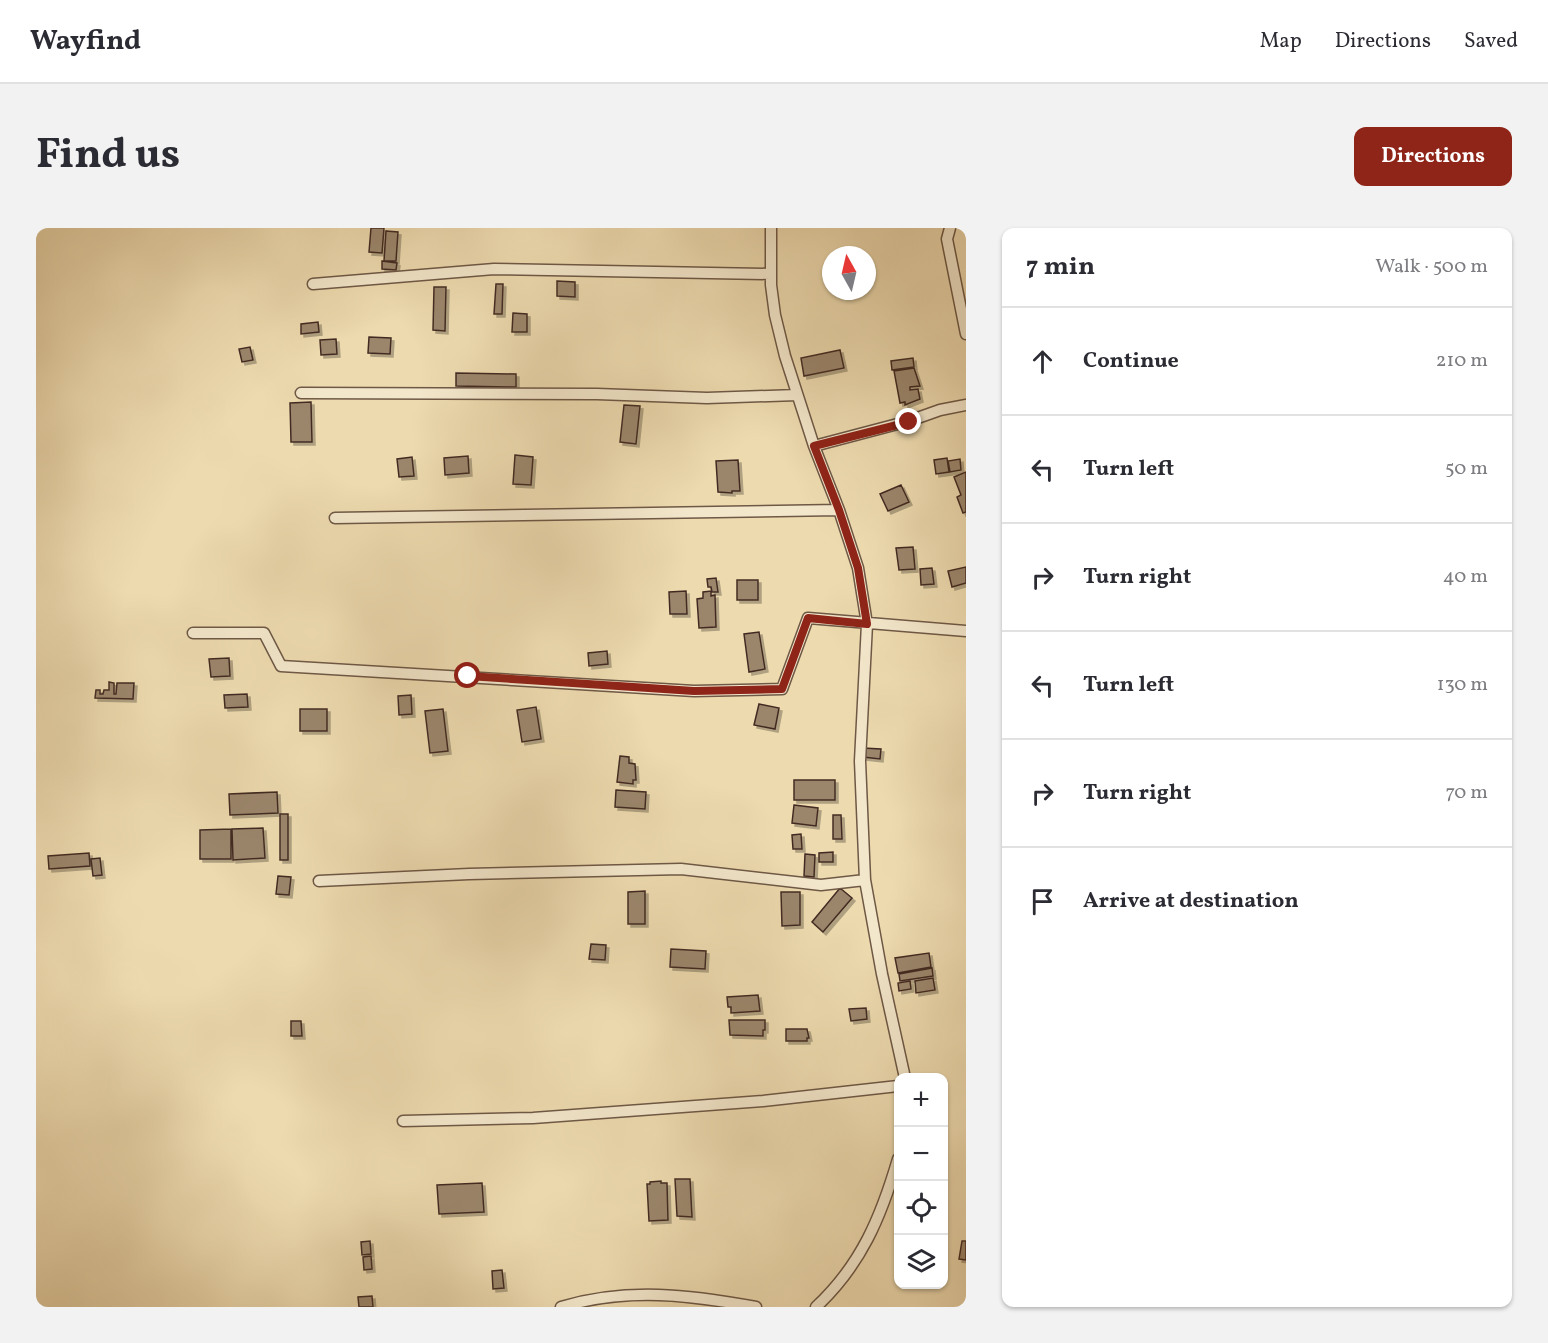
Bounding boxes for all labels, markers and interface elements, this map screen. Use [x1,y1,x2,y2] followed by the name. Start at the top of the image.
[30,22,141,61] text: Wayfind
[1260,27,1302,56] text: Map
[1335,27,1431,56] text: Directions
[1464,27,1518,56] text: Saved
[36,127,180,186] text: Find us
[1354,127,1512,186] button: Directions
[822,246,876,300] north arrow
[1026,249,1095,285] text: 7 min
[1375,253,1488,281] text: Walk · 500 m
[1026,345,1059,378] icon: ahead
[1083,346,1179,377] text: Continue
[1436,347,1488,375] text: 210 m
[895,408,921,434] route end
[1026,453,1059,486] icon: left
[1083,454,1174,485] text: Turn left
[1445,455,1488,483] text: 50 m
[1026,561,1059,594] icon: right
[1083,562,1191,593] text: Turn right
[1443,563,1488,591] text: 40 m
[454,662,480,688] route start
[1026,669,1059,702] icon: left
[1083,670,1174,701] text: Turn left
[1437,671,1488,699] text: 130 m
[1026,777,1059,810] icon: right
[1083,778,1191,809] text: Turn right
[1445,779,1488,807] text: 70 m
[1026,885,1059,918] icon: arrive
[1083,886,1299,917] text: Arrive at destination
[894,1073,948,1289] map controls
[894,1073,948,1127] button: +
[894,1127,948,1181] button: −
[894,1181,948,1235] button: locate
[894,1235,948,1289] button: layers

